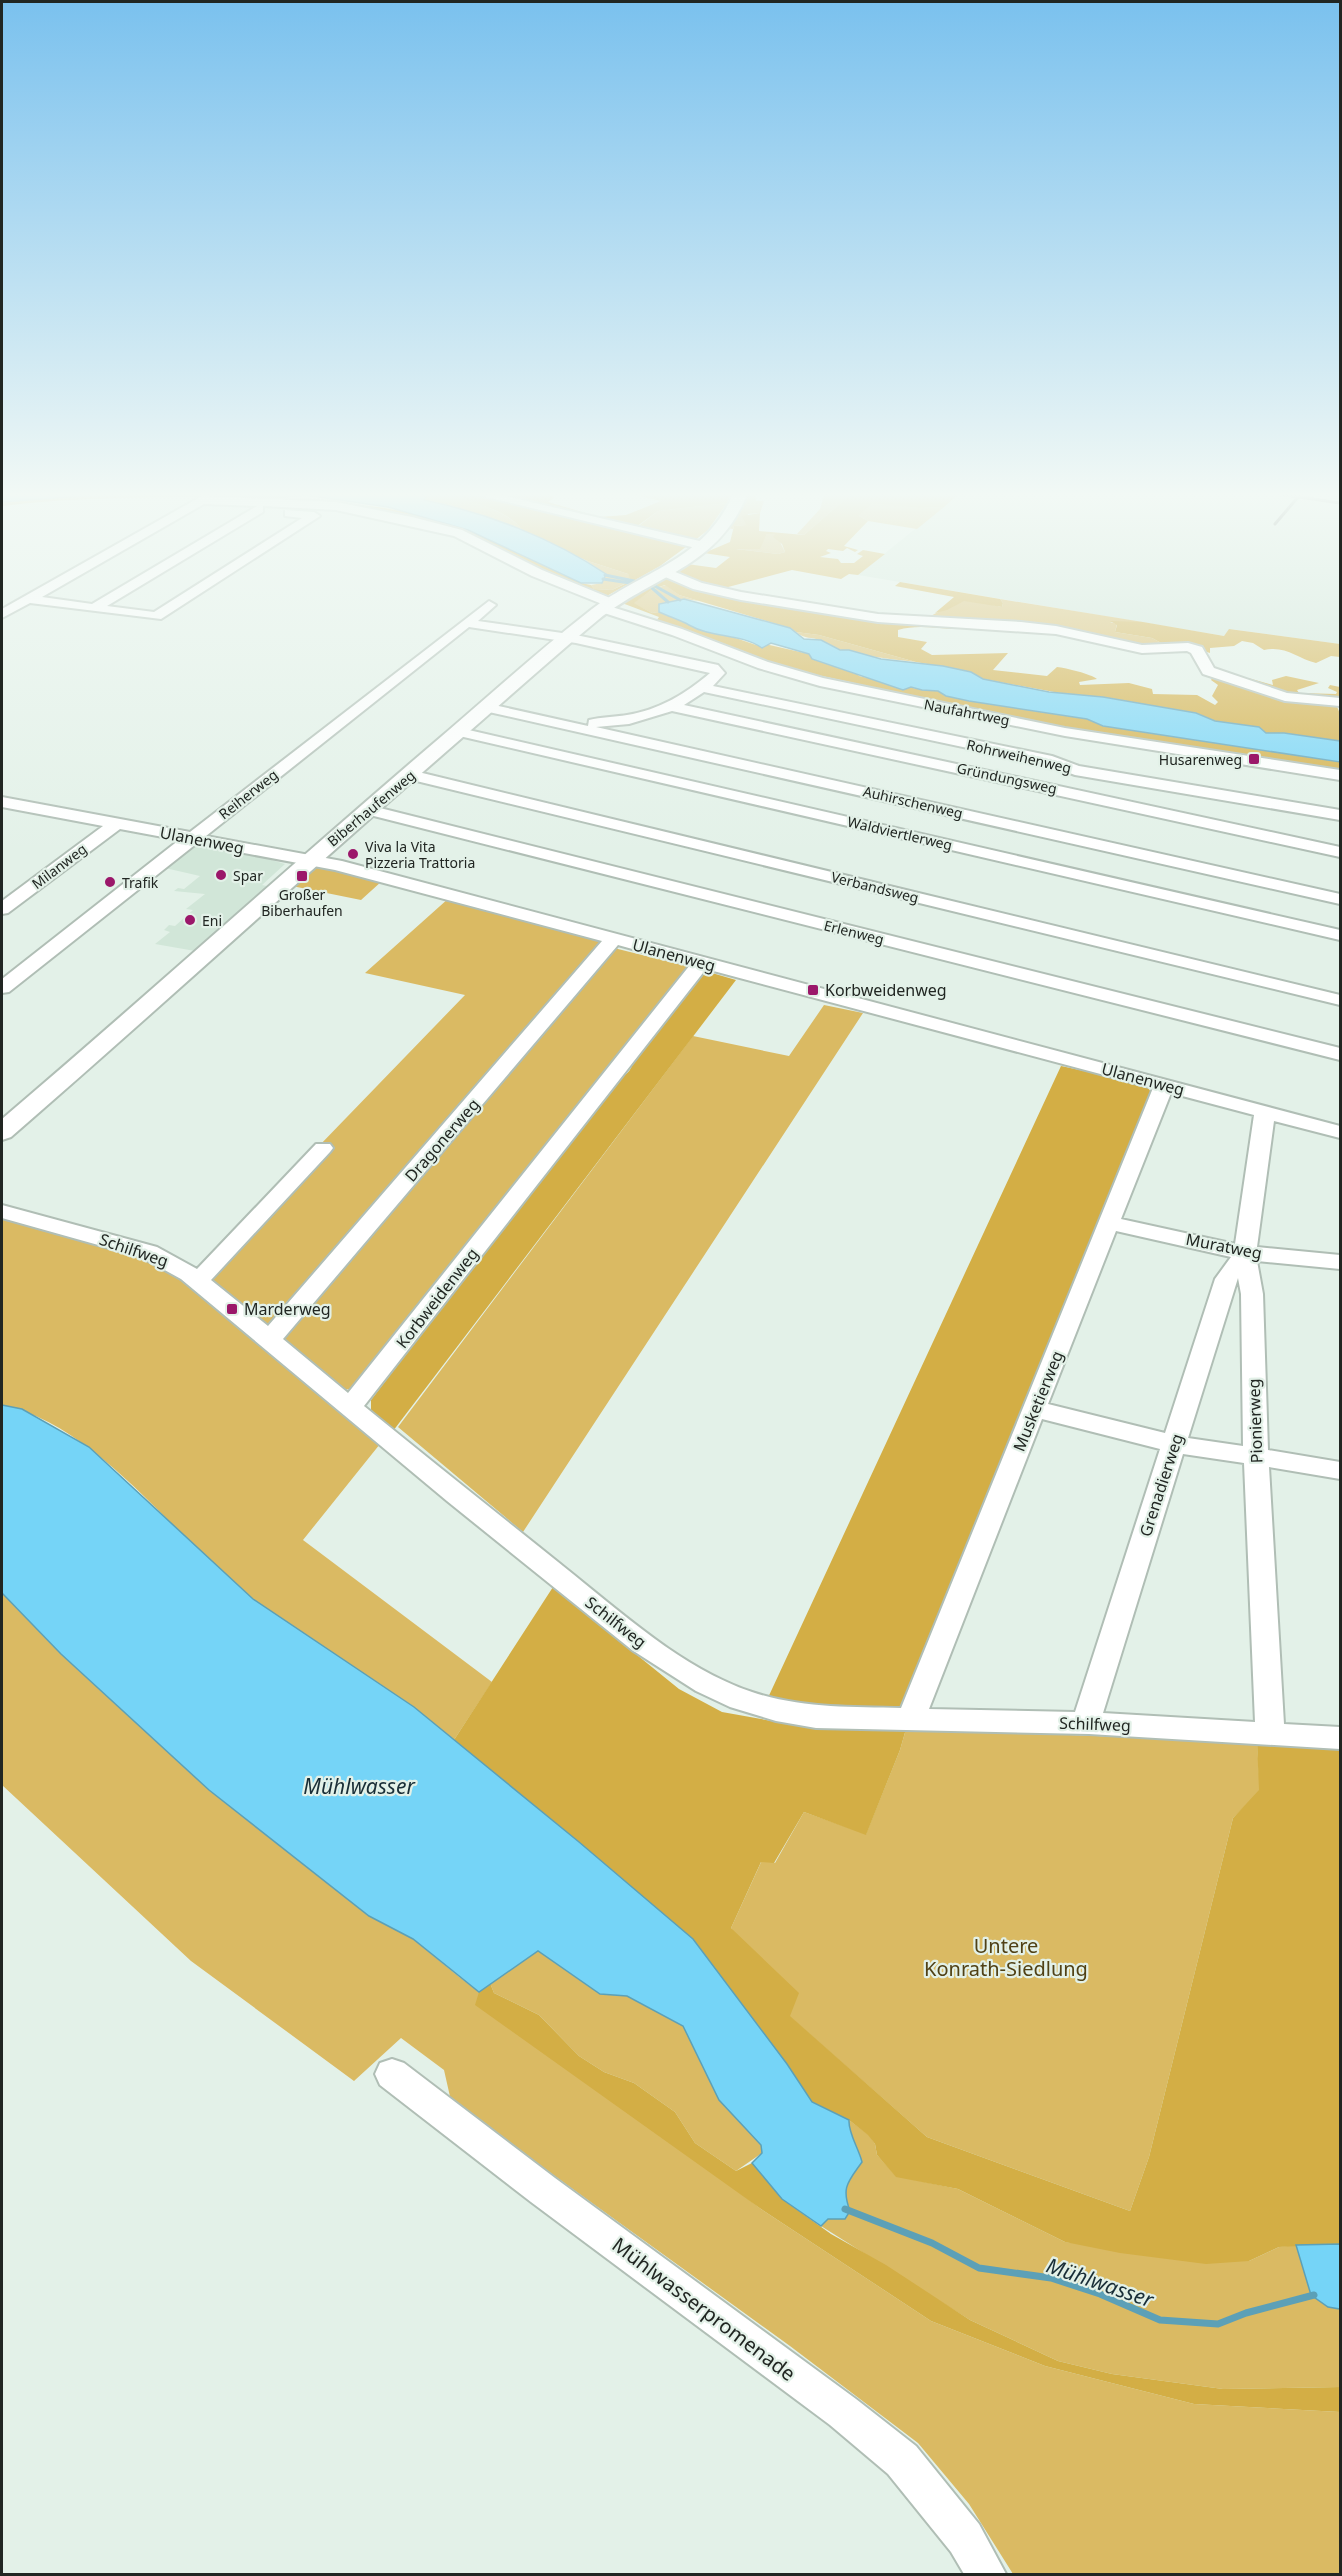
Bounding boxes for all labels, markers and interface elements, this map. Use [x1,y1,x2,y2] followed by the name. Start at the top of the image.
[923,694,1011,730] street label: Naufahrtweg
[965,735,1073,777] street label: Rohrweihenweg
[1159,750,1242,769] place label: Husarenweg
[1247,752,1261,766] marker: Husarenweg
[955,758,1059,798] street label: Gründungsweg
[215,765,281,823] street label: Reiherweg
[323,766,419,850] street label: Biberhaufenweg
[861,781,965,823] street label: Auhirschenweg
[846,812,954,854] street label: Waldviertlerweg
[158,821,246,859] street label: Ulanenweg
[365,837,475,872] place label: Viva la Vita Pizzeria Trattoria
[28,839,90,893] street label: Milanweg
[346,847,360,861] marker: Viva la Vita Pizzeria Trattoria
[233,866,263,885] place label: Spar
[829,867,921,907] street label: Verbandsweg
[214,868,228,882] marker: Spar
[295,869,309,883] marker: Großer Biberhaufen
[122,873,159,892] place label: Trafik
[103,875,117,889] marker: Trafik
[261,885,343,920] place label: Großer Biberhaufen
[202,911,222,930] place label: Eni
[183,913,197,927] marker: Eni
[822,915,886,949] street label: Erlenweg
[630,933,718,977] street label: Ulanenweg
[825,979,947,1001] place label: Korbweidenweg
[806,983,820,997] marker: Korbweidenweg
[1099,1057,1187,1101] street label: Ulanenweg
[400,1094,484,1186] street label: Dragonerweg
[97,1228,171,1272] street label: Schilfweg
[1184,1228,1264,1264] street label: Muratweg
[391,1243,483,1353] street label: Korbweidenweg
[244,1298,331,1320] place label: Marderweg
[225,1302,239,1316] marker: Marderweg
[1008,1347,1068,1455] street label: Musketierweg
[1243,1378,1267,1464] street label: Pionierweg
[1134,1431,1188,1539] street label: Grenadierweg
[581,1591,651,1653] street label: Schilfweg
[1059,1712,1131,1736] street label: Schilfweg
[303,1772,416,1800] water label: Mühlwasser
[924,1932,1088,1982] park label: Untere Konrath-Siedlung
[607,2231,801,2387] street label: Mühlwasserpromenade
[1043,2251,1159,2314] water label: Mühlwasser

